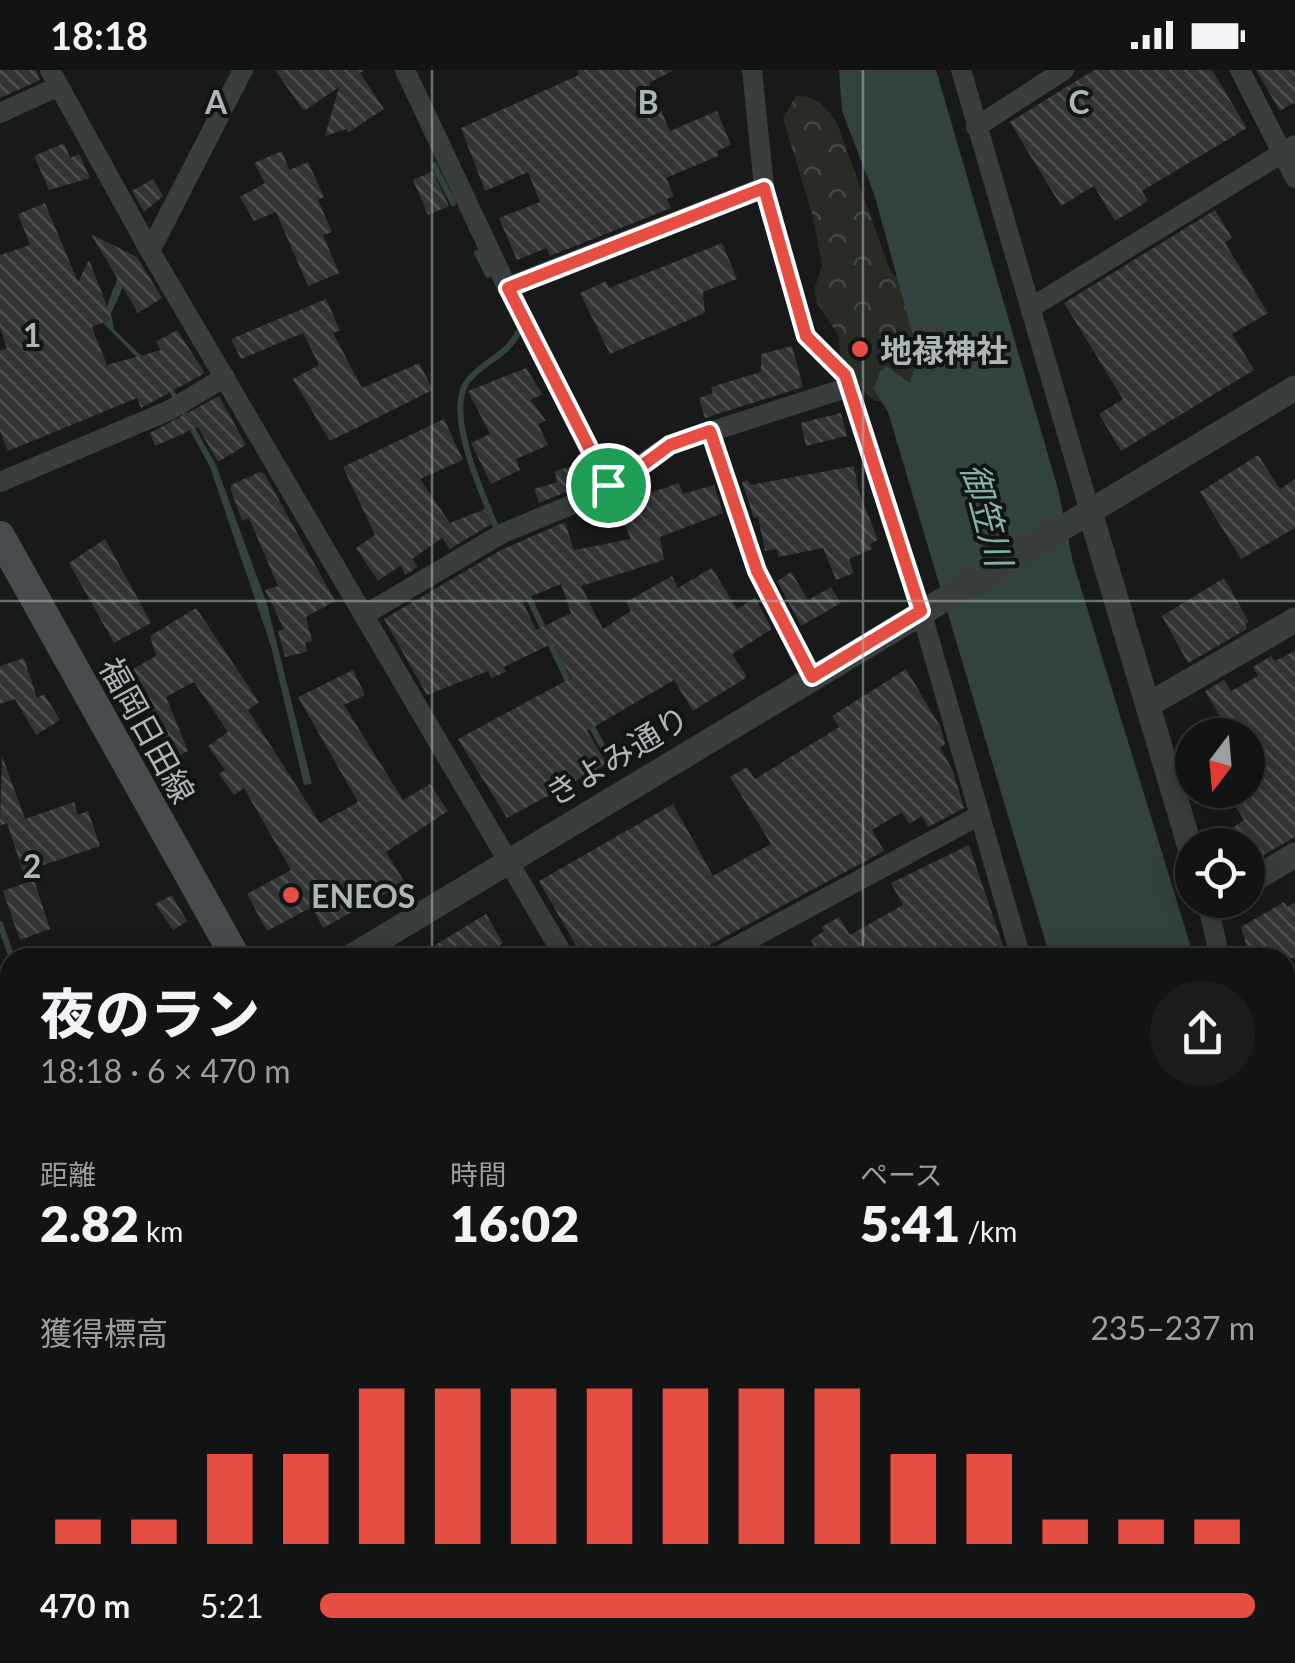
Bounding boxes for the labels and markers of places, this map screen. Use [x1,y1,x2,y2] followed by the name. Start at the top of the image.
[880,330,1008,369] place label: 地禄神社
[849,338,871,360] marker: 地禄神社
[566,443,651,528] pin
[311,876,415,915] place label: ENEOS
[280,884,302,906] marker: ENEOS

